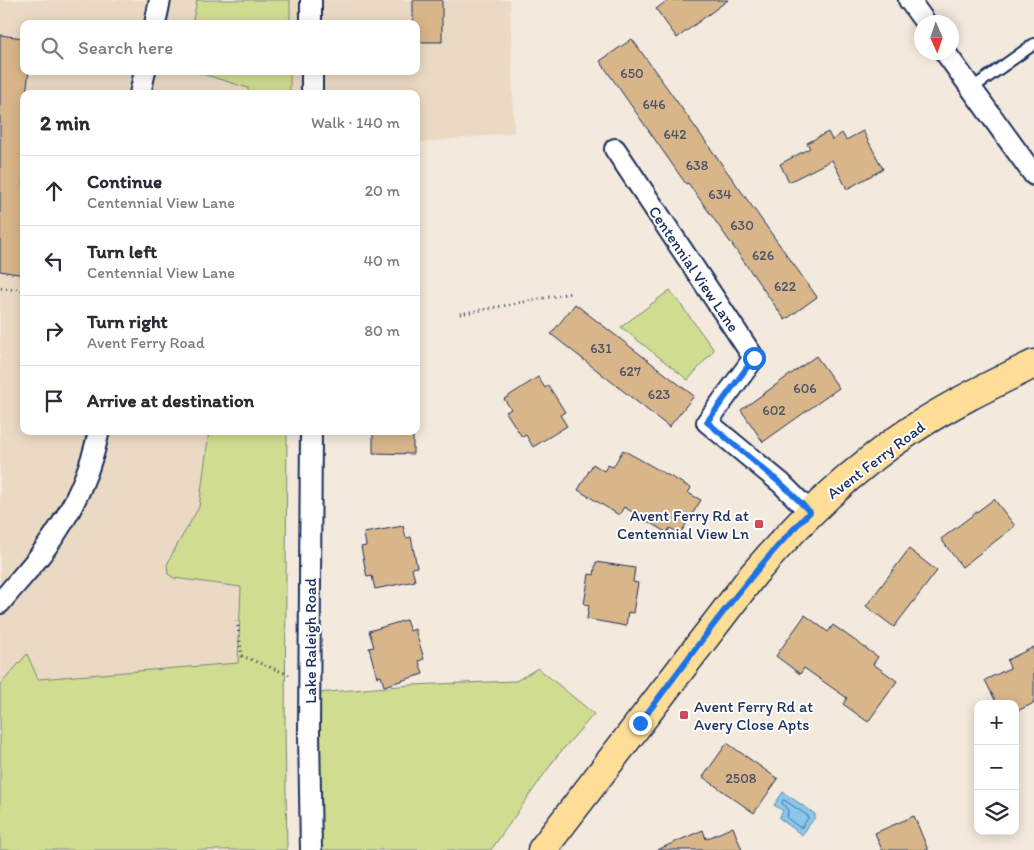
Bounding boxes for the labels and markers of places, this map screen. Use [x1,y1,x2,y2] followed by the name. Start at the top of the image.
[617,506,749,543] place label: Avent Ferry Rd at Centennial View Ln
[753,518,765,530] marker: Avent Ferry Rd at Centennial View Ln
[694,697,813,734] place label: Avent Ferry Rd at Avery Close Apts
[678,709,690,721] marker: Avent Ferry Rd at Avery Close Apts

